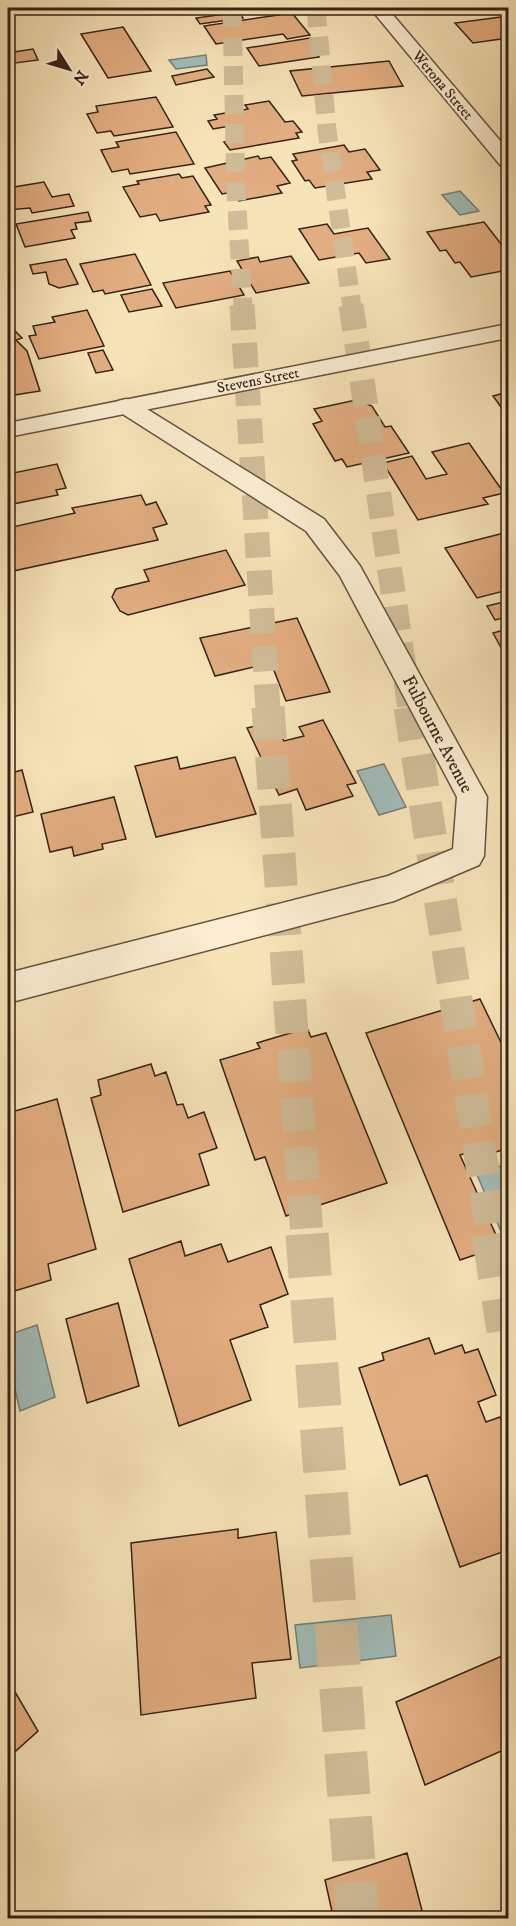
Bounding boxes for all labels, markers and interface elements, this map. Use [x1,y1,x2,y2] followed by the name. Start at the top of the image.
[39,39,99,99] north arrow
[407,46,477,124] street label: Werona Street
[68,66,92,89] text: N
[215,363,301,398] street label: Stevens Street
[397,672,477,797] street label: Fulbourne Avenue

